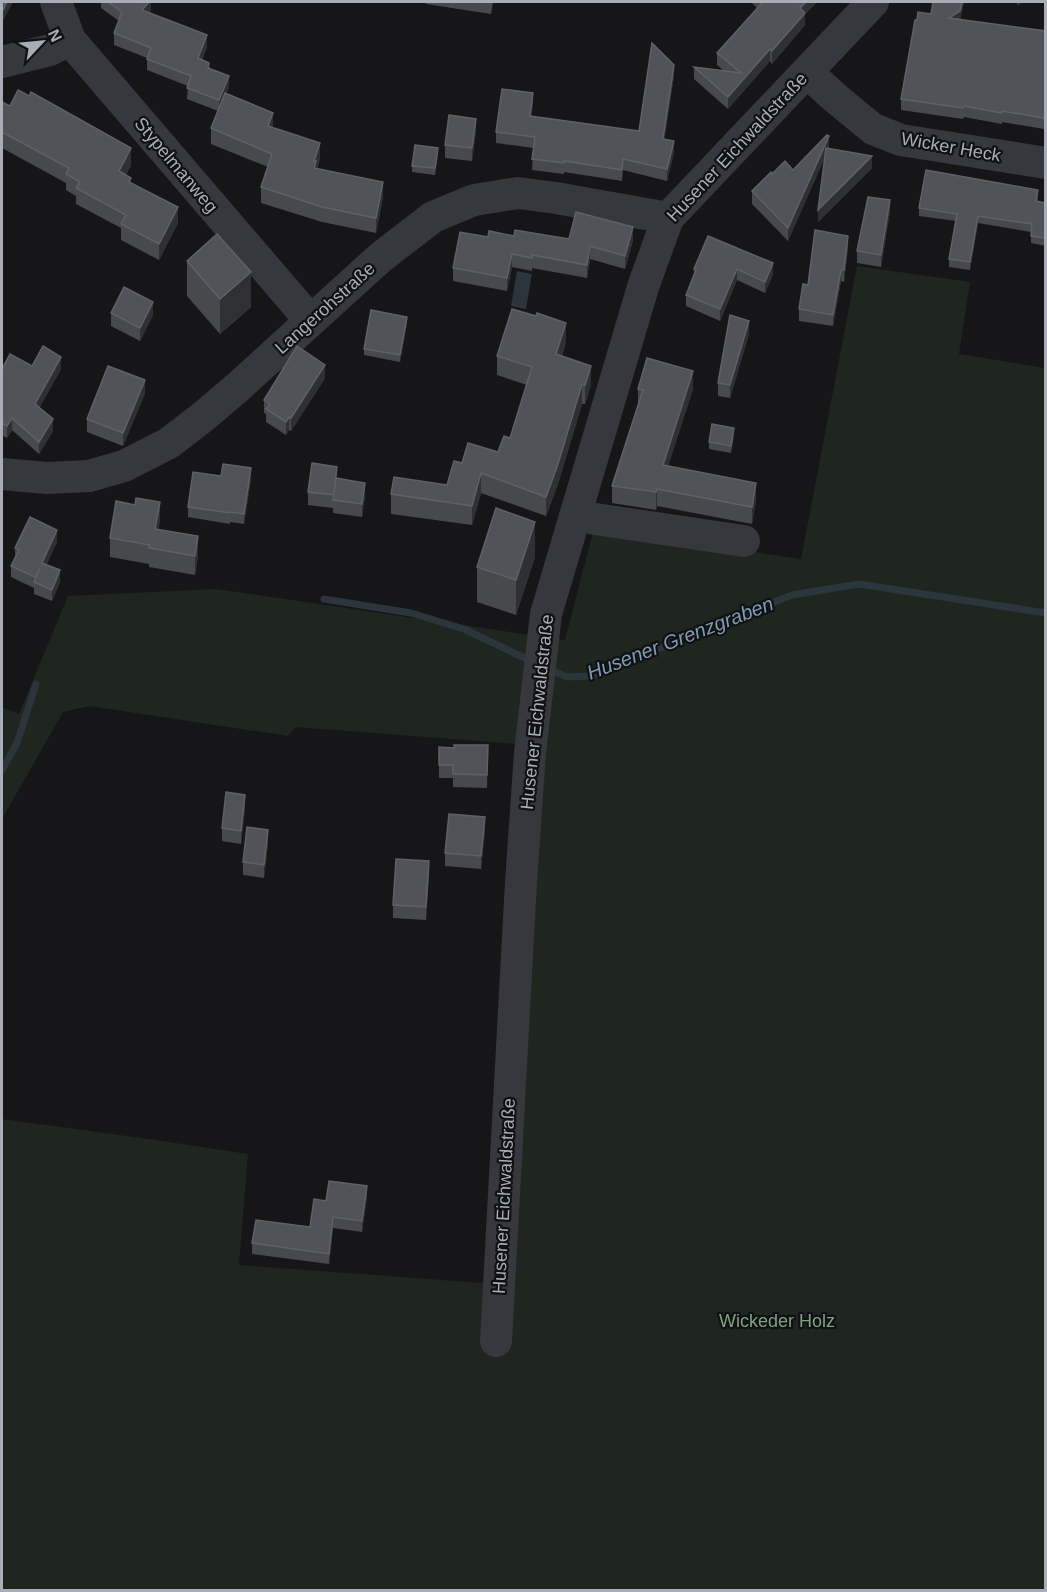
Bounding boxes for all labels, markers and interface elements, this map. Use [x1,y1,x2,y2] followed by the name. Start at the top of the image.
[12,12,72,72] north arrow
[45,27,65,45] text: N
[663,68,811,226] street label: Husener Eichwaldstraße
[130,113,222,217] street label: Stypelmanweg
[900,128,1003,166] street label: Wicker Heck
[271,258,379,358] street label: Langerohstraße
[584,592,776,684] water label: Husener Grenzgraben
[517,613,557,811] street label: Husener Eichwaldstraße
[489,1098,519,1294] street label: Husener Eichwaldstraße
[719,1311,835,1331] park label: Wickeder Holz

